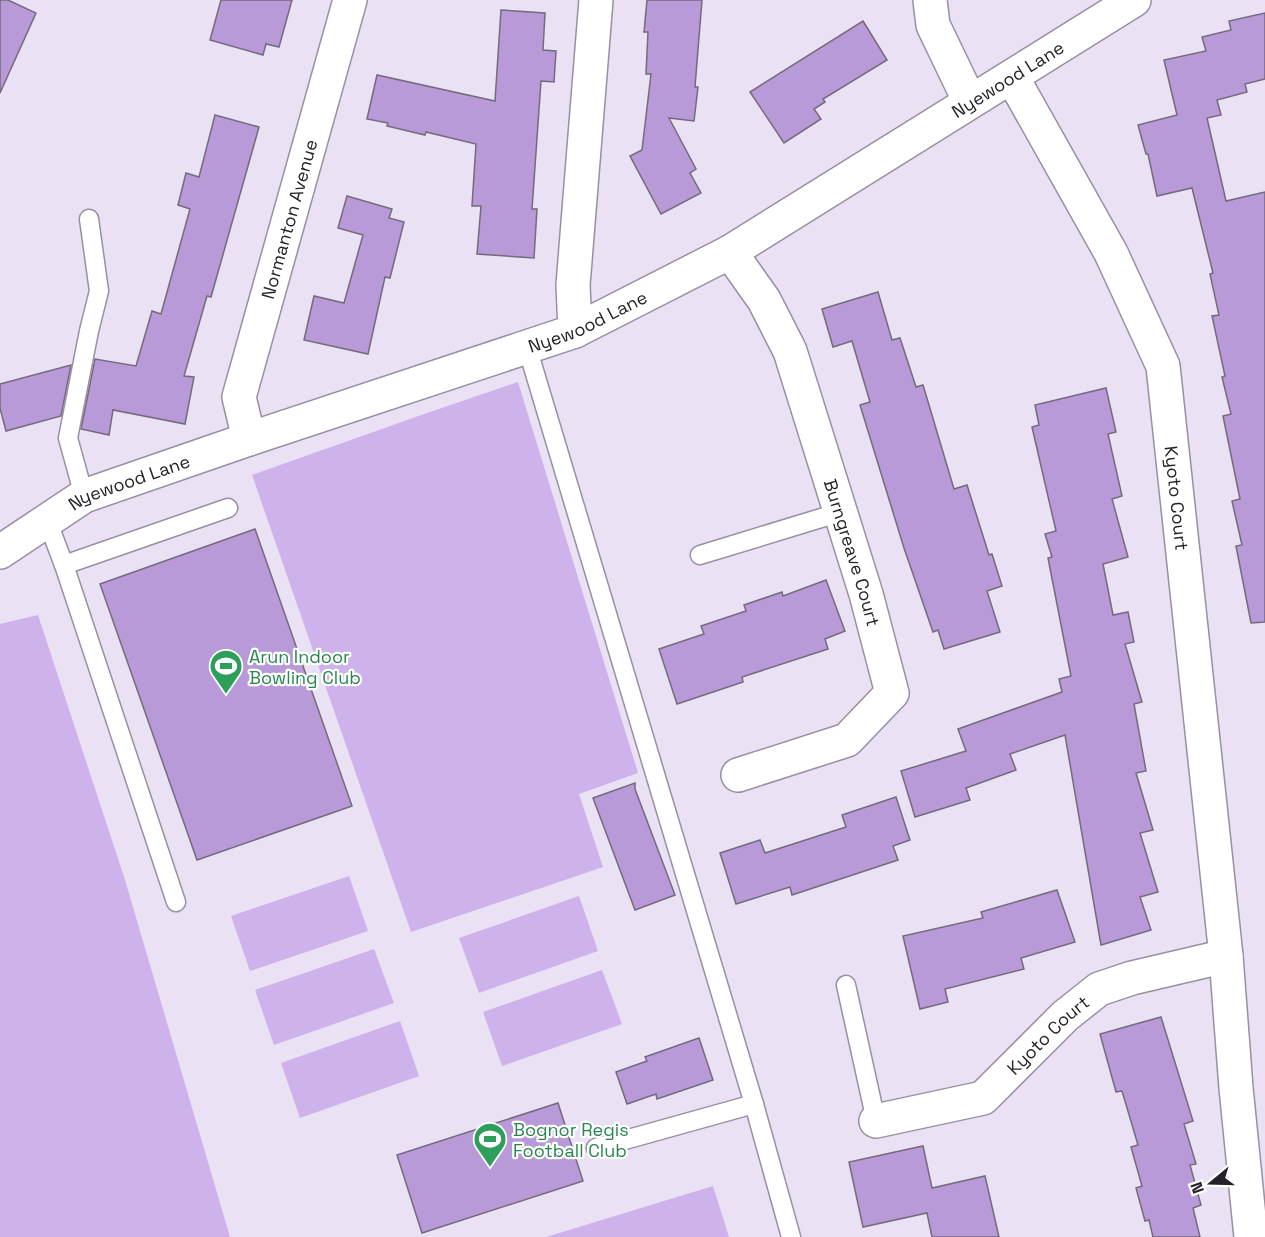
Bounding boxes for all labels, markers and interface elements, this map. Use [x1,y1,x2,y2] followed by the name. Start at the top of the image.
[947,35,1068,123] street label: Nyewood Lane
[256,137,322,301] street label: Normanton Avenue
[525,285,651,357] street label: Nyewood Lane
[1160,444,1194,551] street label: Kyoto Court
[63,449,193,515] street label: Nyewood Lane
[819,476,885,629] street label: Burngreave Court
[249,645,361,689] place label: Arun Indoor Bowling Club
[208,648,244,695] sports icon: Arun Indoor Bowling Club
[1002,990,1093,1079] street label: Kyoto Court
[513,1118,629,1162] place label: Bognor Regis Football Club
[472,1121,508,1168] sports icon: Bognor Regis Football Club
[1181,1153,1241,1213] north arrow
[1186,1179,1209,1196] text: N

